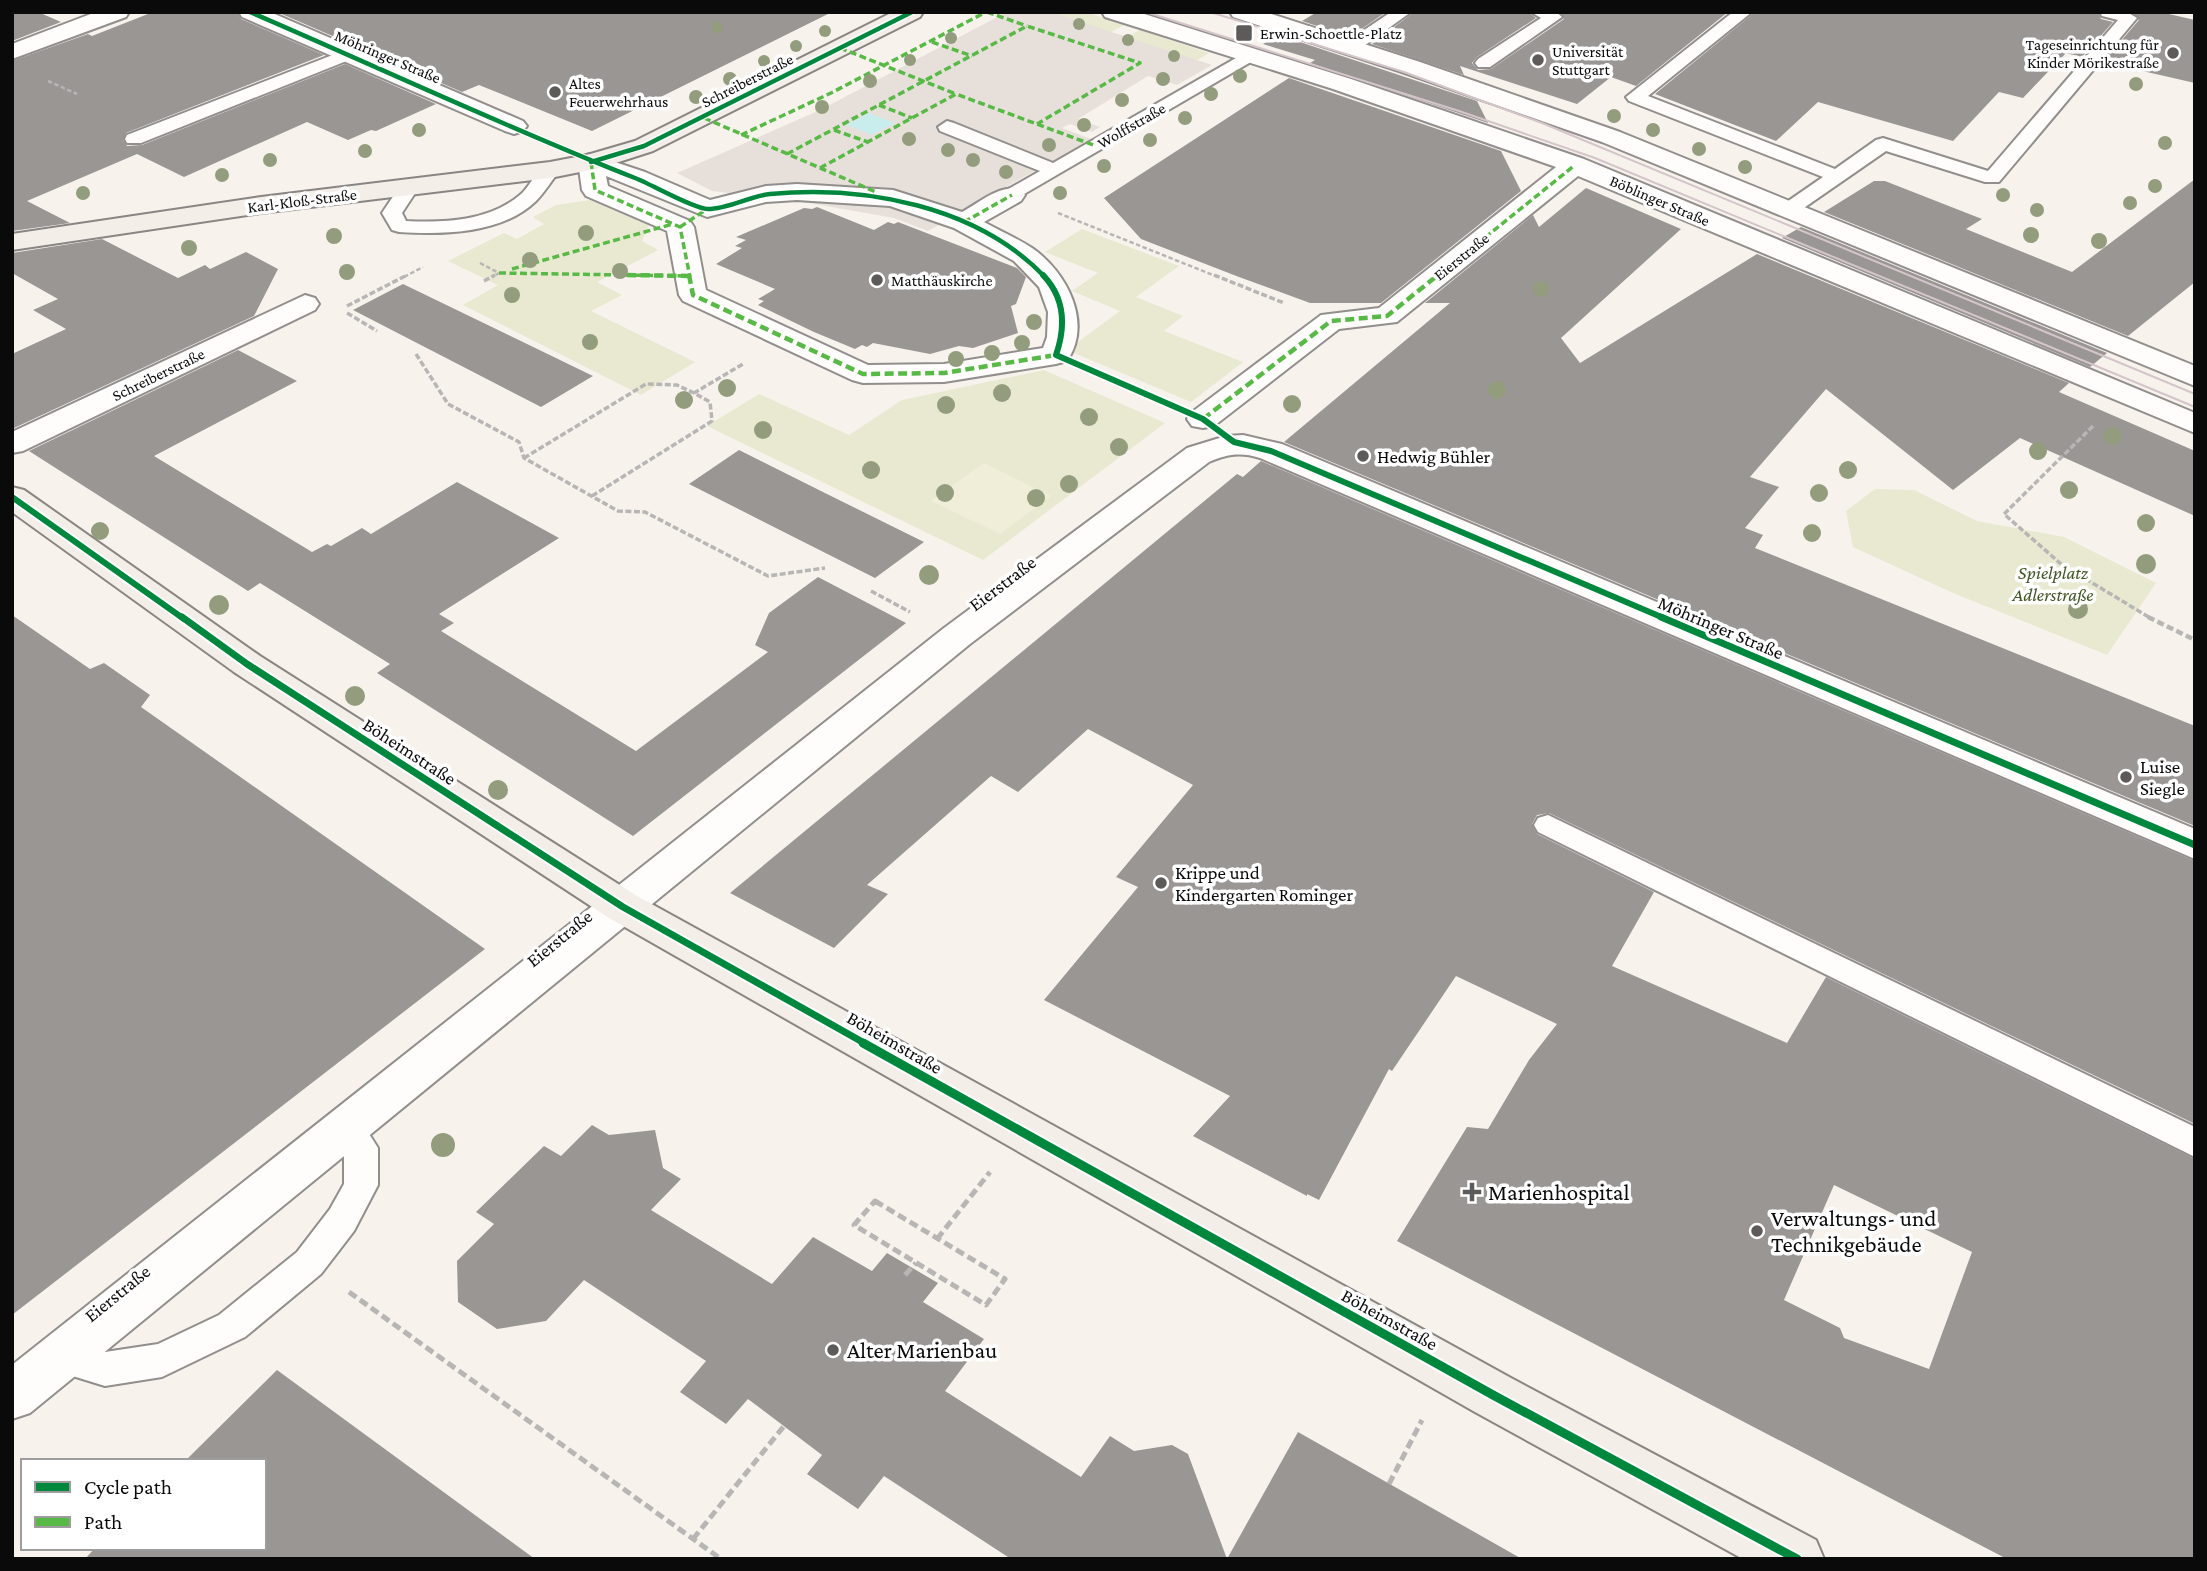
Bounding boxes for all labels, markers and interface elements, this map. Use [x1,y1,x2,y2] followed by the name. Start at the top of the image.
[1234,23,1254,43] marker: Erwin-Schoettle-Platz
[1260,25,1402,42] place label: Erwin-Schoettle-Platz
[332,27,443,87] street label: Möhringer Straße
[2026,36,2159,71] place label: Tageseinrichtung für Kinder Mörikestraße
[1552,43,1624,79] place label: Universität Stuttgart
[2165,45,2181,61] marker: Tageseinrichtung für Kinder Mörikestraße
[699,50,796,111] street label: Schreiberstraße
[1530,52,1546,68] marker: Universität Stuttgart
[569,75,668,110] place label: Altes Feuerwehrhaus
[547,84,563,100] marker: Altes Feuerwehrhaus
[1094,99,1168,152] street label: Wolffstraße
[1607,172,1712,230] street label: Böblinger Straße
[247,185,357,216] street label: Karl-Kloß-Straße
[1430,229,1492,284] street label: Eierstraße
[869,272,885,288] marker: Matthäuskirche
[891,272,992,289] place label: Matthäuskirche
[109,345,207,404] street label: Schreiberstraße
[1377,446,1491,467] place label: Hedwig Bühler
[1355,448,1371,464] marker: Hedwig Bühler
[965,552,1040,615] street label: Eierstraße
[2011,562,2094,605] park label: Spielplatz Adlerstraße
[1655,592,1787,663] street label: Möhringer Straße
[359,714,460,789] street label: Böheimstraße
[2140,756,2185,799] place label: Luise Siegle
[2118,769,2134,785] marker: Luise Siegle
[1175,862,1353,905] place label: Krippe und Kindergarten Rominger
[1153,875,1169,891] marker: Krippe und Kindergarten Rominger
[522,906,596,971] street label: Eierstraße
[843,1007,946,1078] street label: Böheimstraße
[1488,1179,1629,1205] place label: Marienhospital
[1462,1182,1482,1202] marker: Marienhospital
[1771,1205,1936,1257] place label: Verwaltungs- und Technikgebäude
[1749,1223,1765,1239] marker: Verwaltungs- und Technikgebäude
[80,1261,154,1326] street label: Eierstraße
[1338,1284,1441,1354] street label: Böheimstraße
[847,1337,997,1363] place label: Alter Marienbau
[825,1342,841,1358] marker: Alter Marienbau
[21,1459,266,1550] legend
[84,1475,172,1499] text: Cycle path
[84,1510,122,1534] text: Path

